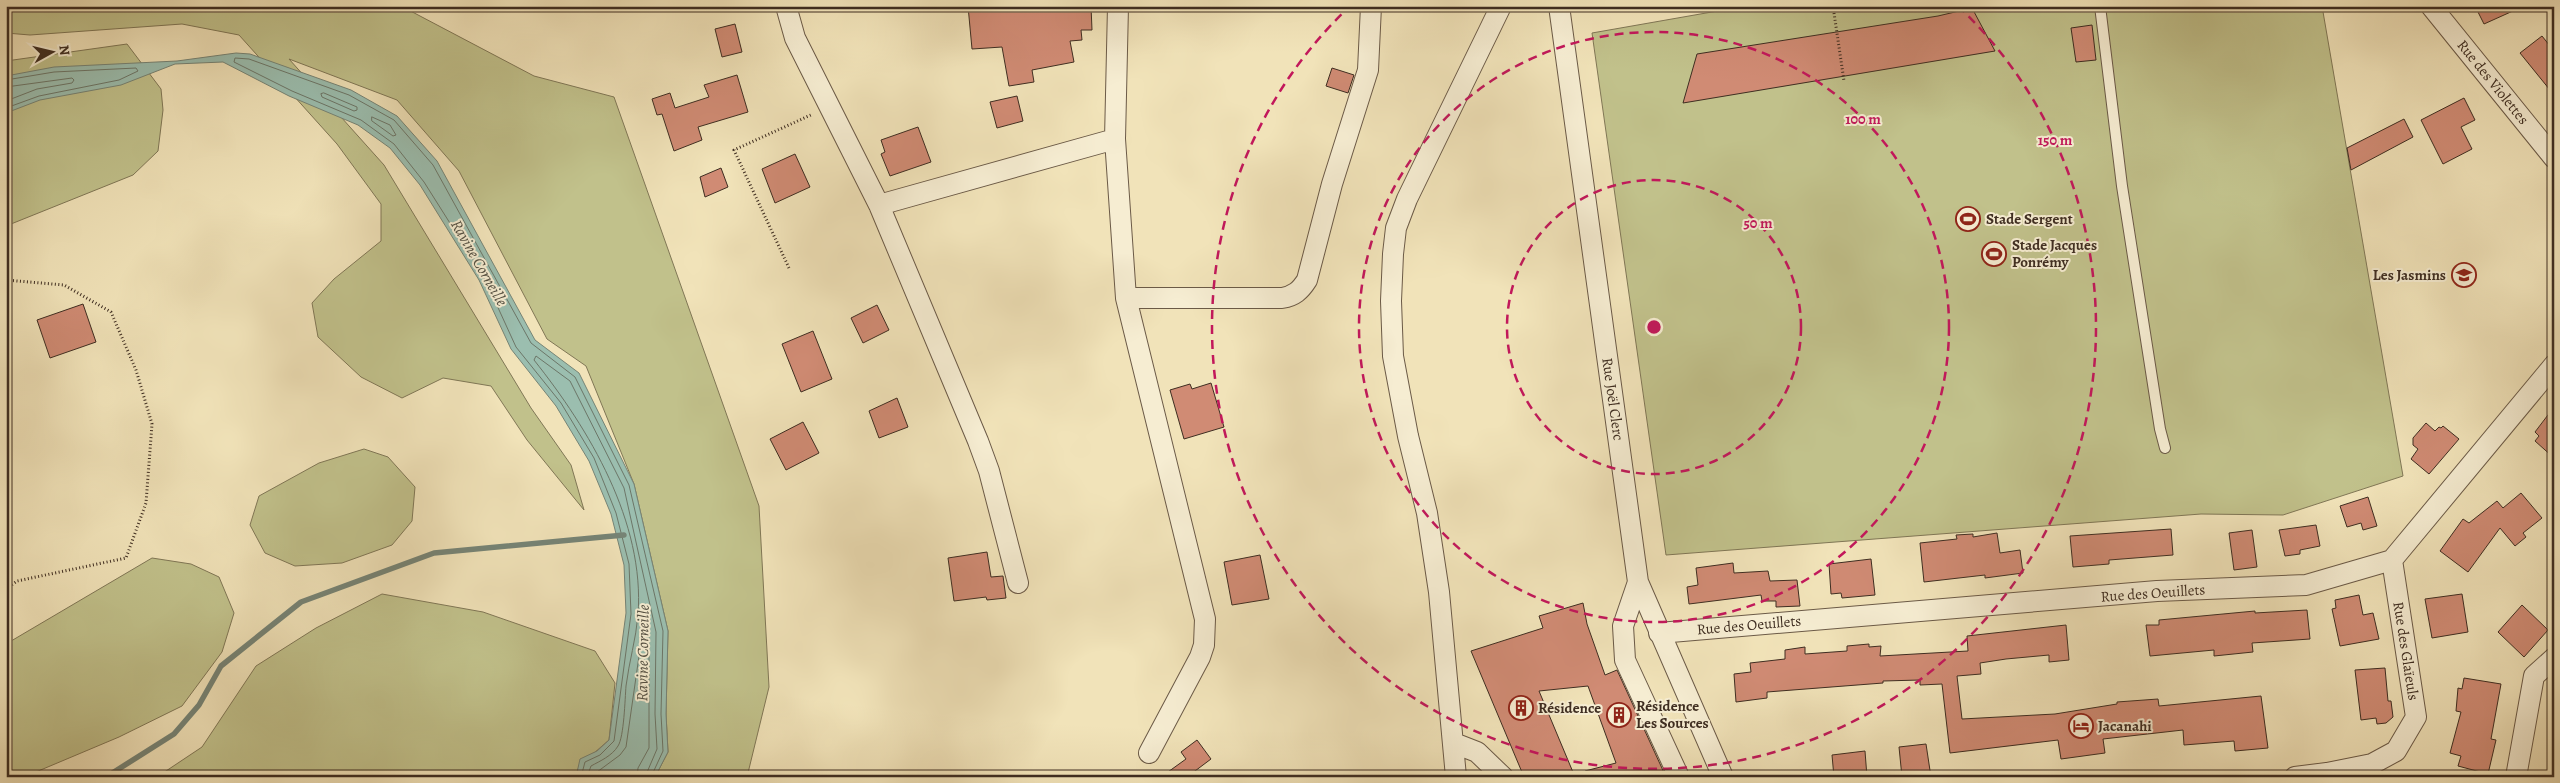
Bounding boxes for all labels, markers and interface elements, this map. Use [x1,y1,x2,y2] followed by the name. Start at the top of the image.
[28,28,78,78] north arrow
[2453,35,2533,129] street label: Rue des Violettes
[54,44,74,57] text: N
[1845,109,1881,129] text: 100 m
[2038,130,2073,150] text: 150 m
[1955,206,1981,232] sports icon: Stade Sergent
[1986,209,2073,229] place label: Stade Sergent
[1743,213,1773,233] text: 50 m
[445,216,513,311] water label: Ravine Corneille
[2012,235,2097,272] place label: Stade Jacques Ponrémy
[1981,241,2007,267] sports icon: Stade Jacques Ponrémy
[2451,262,2477,288] school or university icon: Les Jasmins
[2373,265,2446,285] place label: Les Jasmins
[1645,318,1663,336] centre of rings
[1597,356,1629,442] street label: Rue Joël Clerc
[2100,579,2206,607] street label: Rue des Oeuillets
[2388,600,2424,702] street label: Rue des Glaïeuls
[631,604,655,701] water label: Ravine Corneille
[1696,610,1802,640] street label: Rue des Oeuillets
[1508,695,1534,721] building icon: Résidence
[1636,696,1709,733] place label: Résidence Les Sources
[1538,698,1601,718] place label: Résidence
[1606,702,1632,728] building icon: Résidence Les Sources
[2068,713,2094,739] hotel icon: Jacanahi
[2098,716,2152,736] place label: Jacanahi

